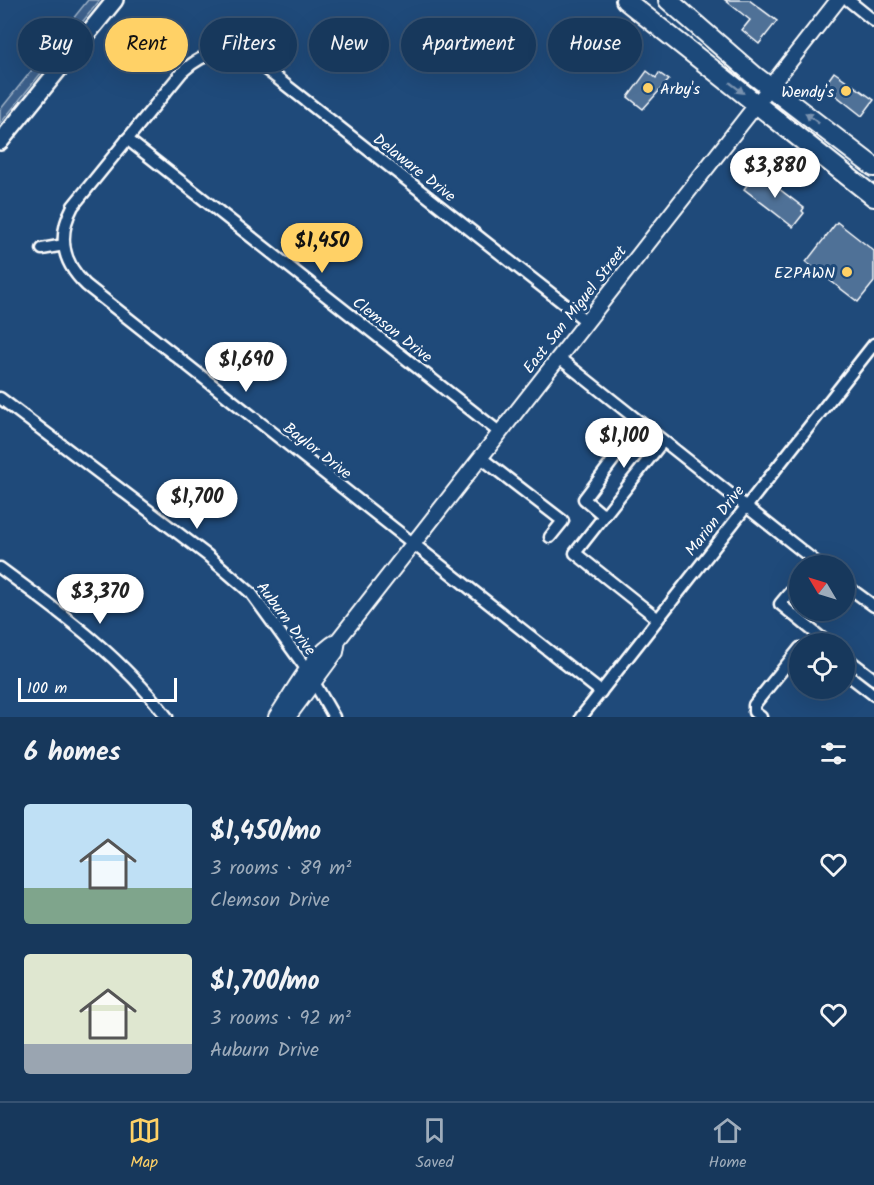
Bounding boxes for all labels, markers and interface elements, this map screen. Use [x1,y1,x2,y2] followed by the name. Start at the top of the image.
[18,18,93,72] chip: Buy
[105,18,188,72] chip: Rent
[200,18,297,72] chip: Filters
[309,18,389,72] chip: New
[401,18,536,72] chip: Apartment
[548,18,642,72] chip: House
[660,77,700,102] place label: Arby's
[781,80,834,105] place label: Wendy's
[641,81,655,95] marker: Arby's
[730,82,745,94] one-way arrow
[839,84,853,98] marker: Wendy's
[804,113,819,125] one-way arrow
[367,128,461,209] street label: Delaware Drive
[726,148,824,199] pin: $3,880
[744,151,806,183] text: $3,880
[273,223,371,274] pin: $1,450
[295,226,349,258] text: $1,450
[517,240,634,380] street label: East San Miguel Street
[774,261,835,286] place label: EZPAWN
[840,265,854,279] marker: EZPAWN
[347,291,438,370] street label: Clemson Drive
[197,342,295,393] pin: $1,690
[219,345,273,377] text: $1,690
[277,416,357,486] street label: Baylor Drive
[575,418,673,469] pin: $1,100
[599,421,649,453] text: $1,100
[148,479,246,530] pin: $1,700
[679,480,751,562] street label: Marion Drive
[170,482,224,514] text: $1,700
[789,555,855,621] north arrow
[789,555,855,699] map controls
[51,574,149,625] pin: $3,370
[71,577,129,609] text: $3,370
[250,577,322,661] street label: Auburn Drive
[789,633,855,699] button: locate
[18,675,177,702] scale bar
[27,676,67,701] text: 100 m
[24,732,121,774] text: 6 homes
[817,737,850,770] icon: filters
[210,811,321,853] text: $1,450/mo
[72,828,144,900] icon: home
[817,848,850,881] icon: heart
[210,853,351,885] text: 3 rooms · 89 m²
[210,885,330,917] text: Clemson Drive
[210,961,320,1003] text: $1,700/mo
[72,978,144,1050] icon: home
[817,998,850,1031] icon: heart
[210,1003,351,1035] text: 3 rooms · 92 m²
[210,1035,319,1067] text: Auburn Drive
[128,1114,161,1175] tab: Map
[416,1114,454,1175] tab: Saved
[709,1114,746,1175] tab: Home

